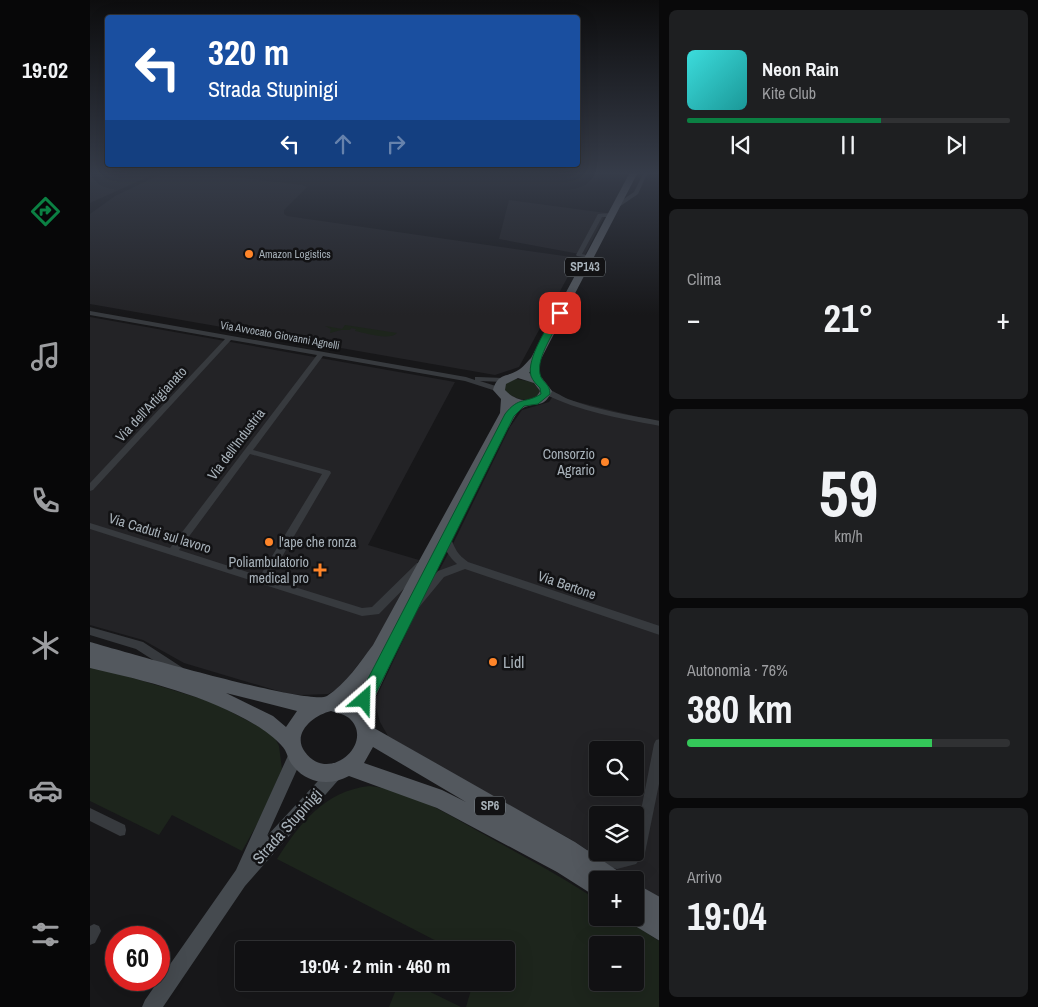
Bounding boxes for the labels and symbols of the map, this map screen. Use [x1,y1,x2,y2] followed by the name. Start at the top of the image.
[258,247,331,261] place label: Amazon Logistics
[243,248,255,260] marker: Amazon Logistics
[565,258,605,276] road number: SP143
[539,292,581,334] pin
[219,318,341,352] street label: Via Avvocato Giovanni Agnelli
[112,363,190,445] street label: Via dell'Artigianato
[203,404,269,483] street label: Via dell'Industria
[543,445,595,479] place label: Consorzio Agrario
[599,456,611,468] marker: Consorzio Agrario
[107,509,213,557] street label: Via Caduti sul lavoro
[279,533,357,551] place label: l'ape che ronza
[263,536,275,548] marker: l'ape che ronza
[229,553,309,587] place label: Poliambulatorio medical pro
[313,563,327,577] marker: Poliambulatorio medical pro
[535,567,599,603] street label: Via Bertone
[503,651,524,673] place label: Lidl
[487,656,499,668] marker: Lidl
[337,673,389,725] position arrow
[247,783,327,869] street label: Strada Stupinigi
[475,796,505,816] road number: SP6
[105,926,170,991] speed limit sign: 60

